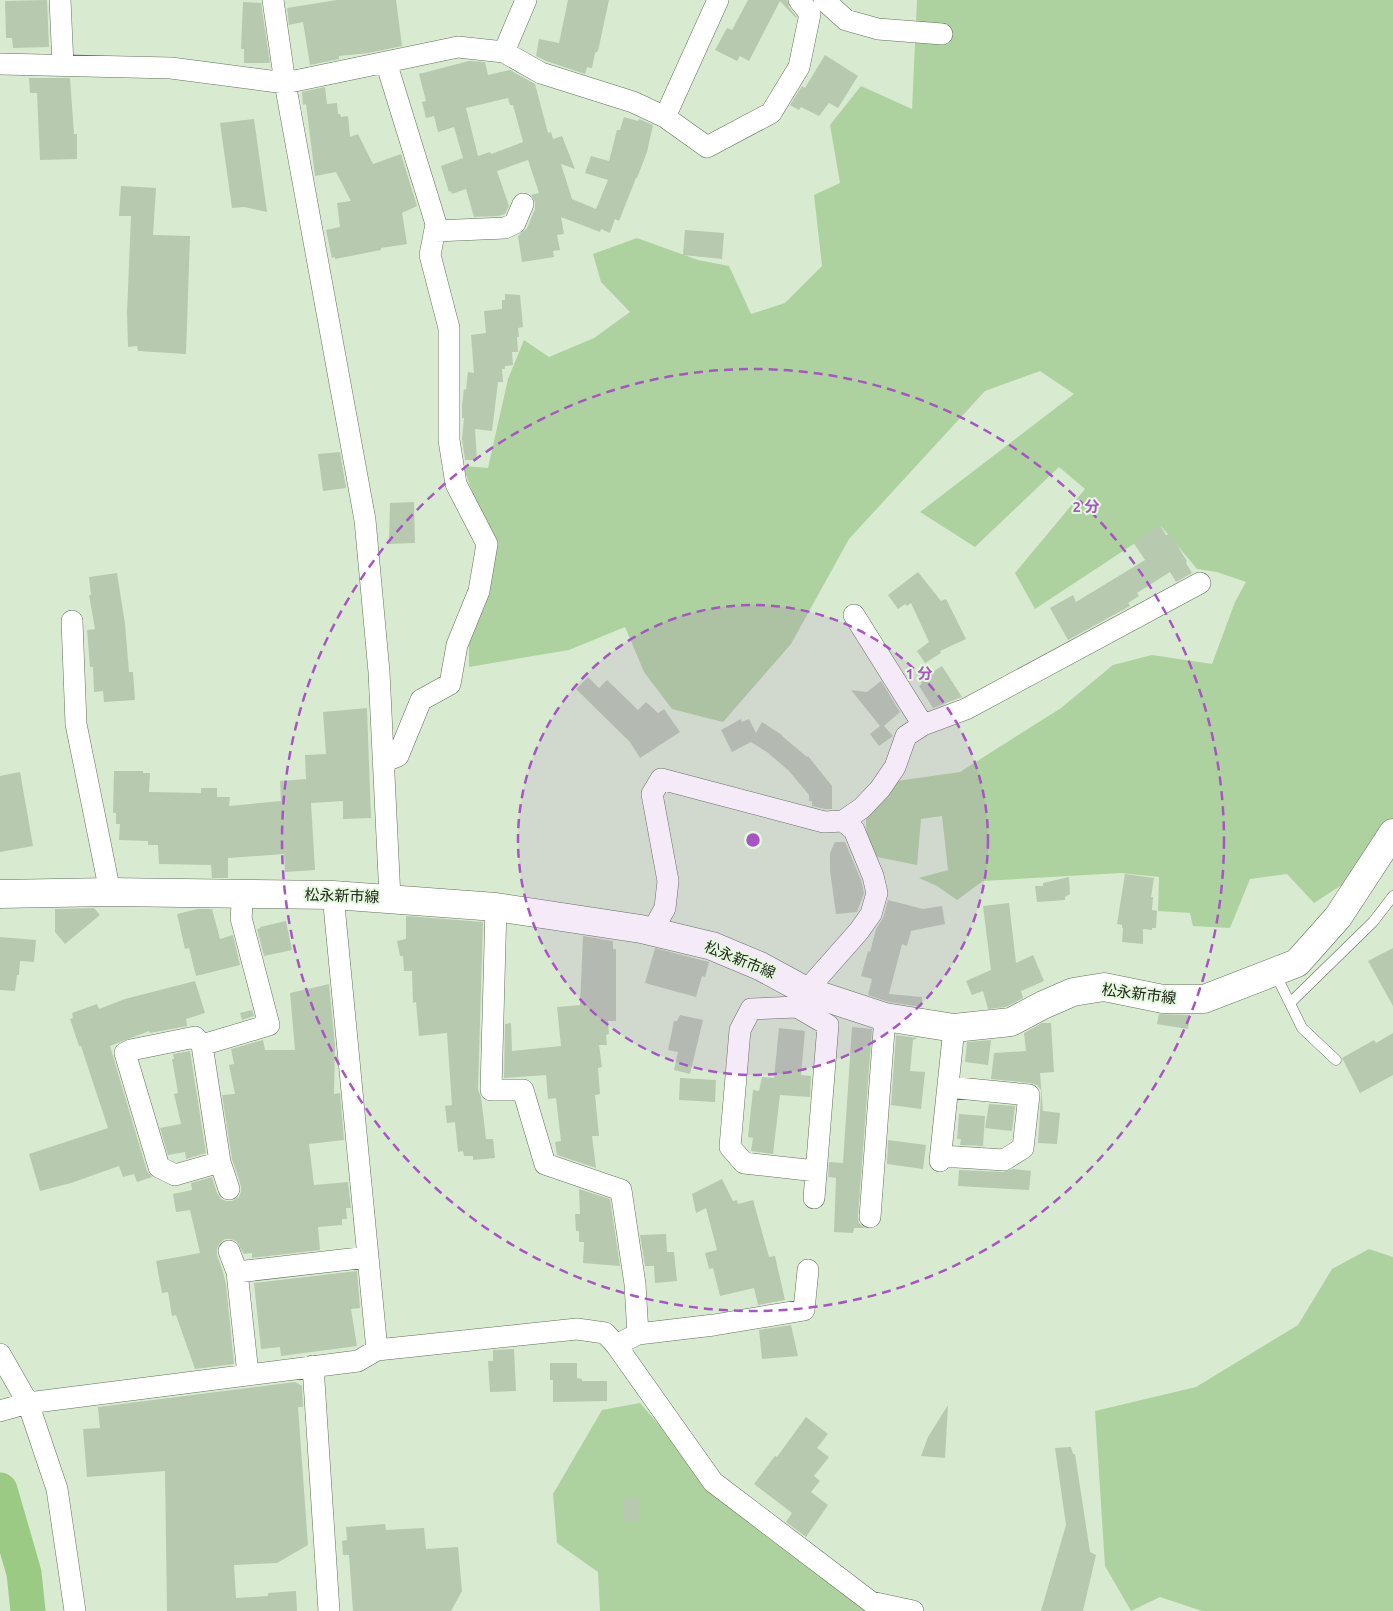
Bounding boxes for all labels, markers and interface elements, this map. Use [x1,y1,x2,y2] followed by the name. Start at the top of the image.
[1072,498,1100,515] text: 2 分
[905,665,933,682] text: 1 分
[744,831,762,849] centre of rings
[304,886,380,905] street label: 松永新市線
[702,938,778,981] street label: 松永新市線
[1101,980,1177,1007] street label: 松永新市線

